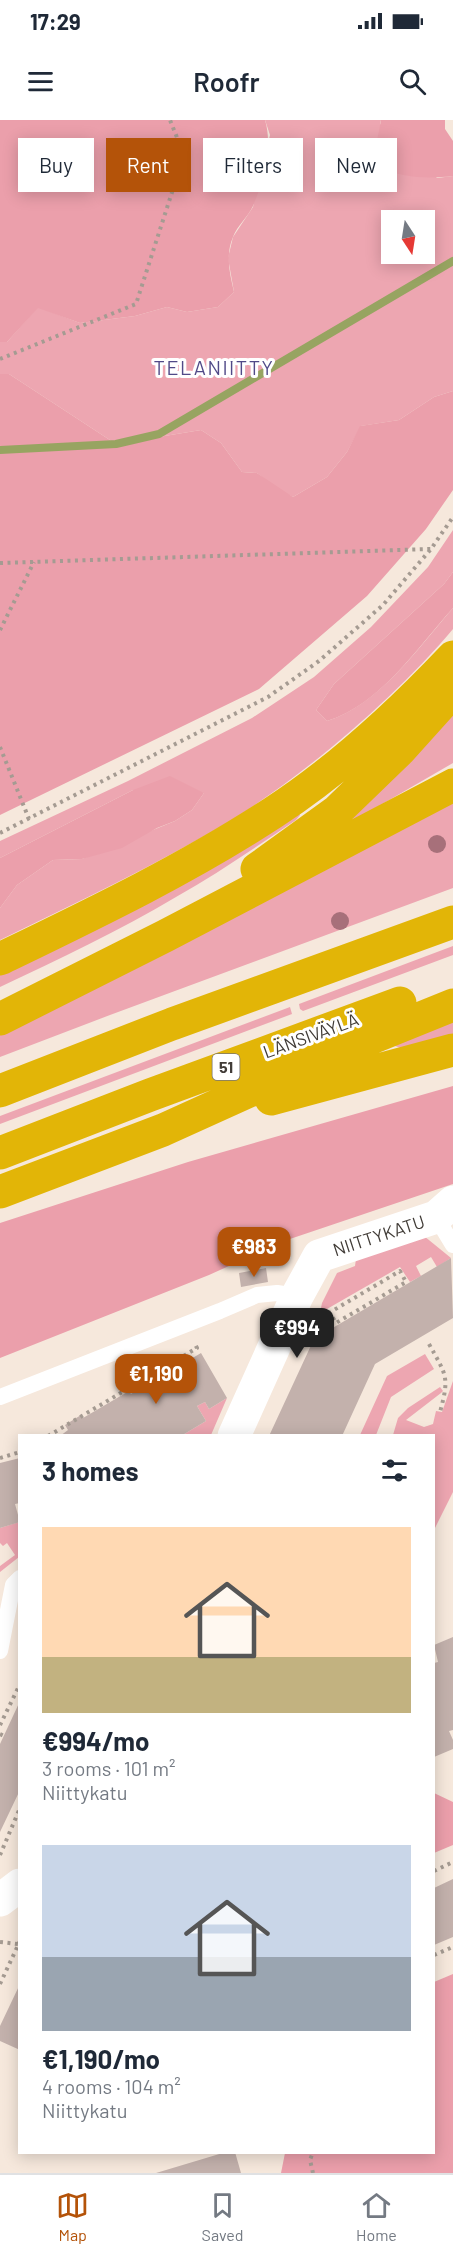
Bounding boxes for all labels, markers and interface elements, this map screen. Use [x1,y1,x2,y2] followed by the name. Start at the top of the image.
[30,8,81,34] text: 17:29
[24,65,57,98] icon: menu
[193,65,260,97] text: Roofr
[396,65,429,98] icon: search
[18,138,94,192] chip: Buy
[106,138,191,192] chip: Rent
[203,138,303,192] chip: Filters
[315,138,397,192] chip: New
[381,210,435,264] north arrow
[381,210,435,264] map controls
[154,355,274,379] district label: TELANIITTY
[260,1008,361,1062] street label: LÄNSIVÄYLÄ
[212,1054,240,1080] road number: 51
[330,1210,427,1260] street label: NIITTYKATU
[218,1227,290,1278] pin: €983
[232,1234,276,1258] text: €983
[261,1308,333,1359] pin: €994
[274,1315,320,1339] text: €994
[107,1354,205,1405] pin: €1,190
[129,1361,183,1385] text: €1,190
[378,1454,411,1487] icon: filters
[42,1455,139,1486] text: 3 homes
[173,1566,281,1674] icon: home
[42,1725,149,1756] text: €994/mo
[42,1756,175,1780] text: 3 rooms · 101 m²
[42,1780,127,1804] text: Niittykatu
[173,1884,281,1992] icon: home
[42,2043,160,2074] text: €1,190/mo
[42,2074,181,2098] text: 4 rooms · 104 m²
[42,2098,127,2122] text: Niittykatu
[56,2189,89,2244] tab: Map
[202,2189,244,2244] tab: Saved
[356,2189,397,2244] tab: Home

